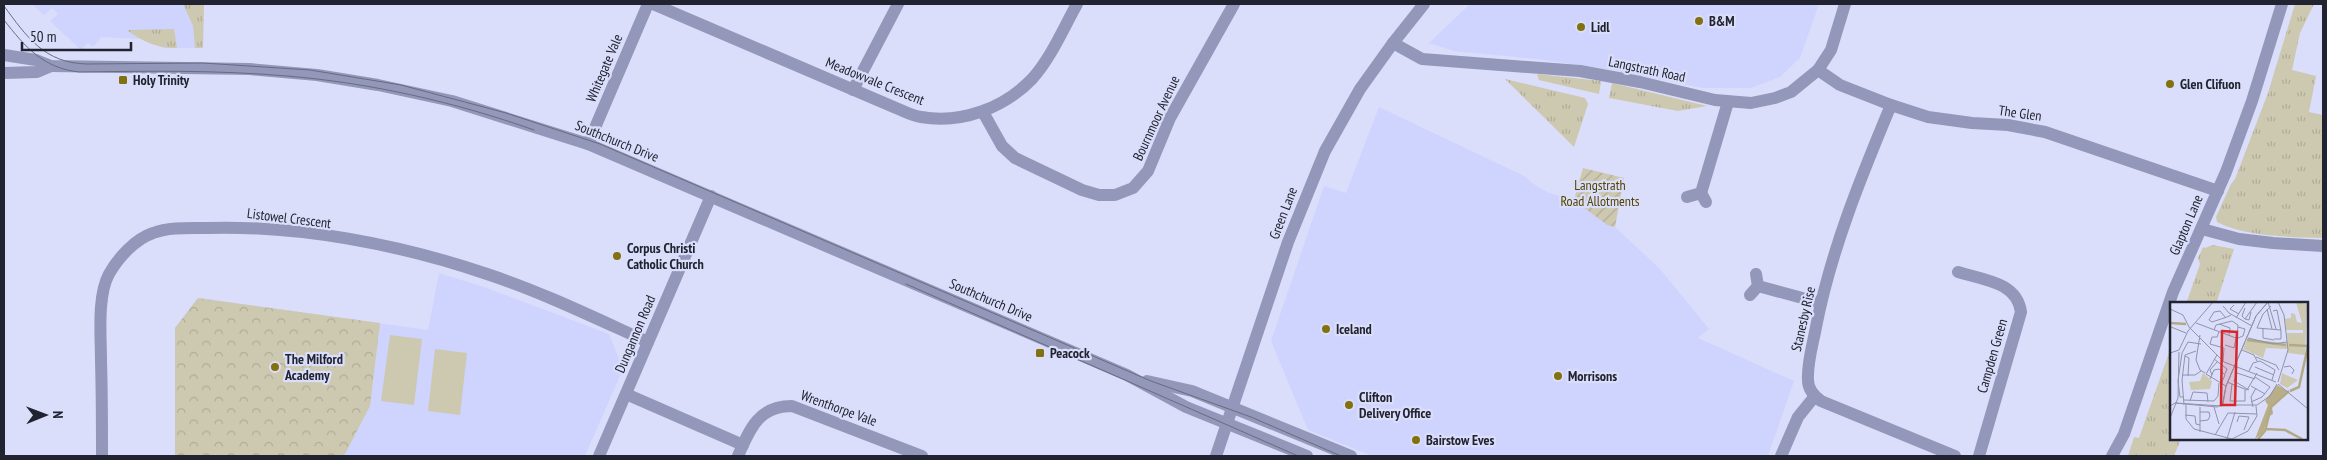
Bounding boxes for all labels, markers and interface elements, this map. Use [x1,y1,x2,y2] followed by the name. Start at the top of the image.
[1709,12,1735,30] place label: B&M
[1693,15,1705,27] marker: B&M
[1591,18,1610,36] place label: Lidl
[22,20,131,52] scale bar
[1575,21,1587,33] marker: Lidl
[30,27,56,46] text: 50 m
[582,31,627,105] street label: Whitegate Vale
[1607,52,1687,86] street label: Langstrath Road
[823,53,927,109] street label: Meadowvale Crescent
[133,71,190,89] place label: Holy Trinity
[1128,72,1184,163] street label: Bournmoor Avenue
[117,74,129,86] marker: Holy Trinity
[2180,75,2241,93] place label: Glen Clifuon
[2164,78,2176,90] marker: Glen Clifuon
[1997,101,2043,125] street label: The Glen
[572,116,662,166] street label: Southchurch Drive
[1560,176,1640,210] park label: Langstrath Road Allotments
[1265,184,1301,242] street label: Green Lane
[2165,192,2207,258] street label: Glapton Lane
[246,204,332,232] street label: Listowel Crescent
[627,239,704,273] place label: Corpus Christi Catholic Church
[611,250,623,262] marker: Corpus Christi Catholic Church
[947,274,1036,326] street label: Southchurch Drive
[1787,285,1819,353] street label: Stanesby Rise
[611,292,659,376] street label: Dungannon Road
[2170,302,2307,440] inset map
[1973,317,2011,395] street label: Campden Green
[1336,320,1372,338] place label: Iceland
[1320,323,1332,335] marker: Iceland
[1050,344,1090,362] place label: Peacock
[1034,347,1046,359] marker: Peacock
[284,350,343,384] place label: The Milford Academy
[269,361,281,373] marker: The Milford Academy
[1568,367,1617,385] place label: Morrisons
[1552,370,1564,382] marker: Morrisons
[798,386,880,430] street label: Wrenthorpe Vale
[1359,388,1431,422] place label: Clifton Delivery Office
[20,390,70,440] north arrow
[1343,399,1355,411] marker: Clifton Delivery Office
[49,411,67,419] text: N
[1426,431,1494,449] place label: Bairstow Eves
[1410,434,1422,446] marker: Bairstow Eves

